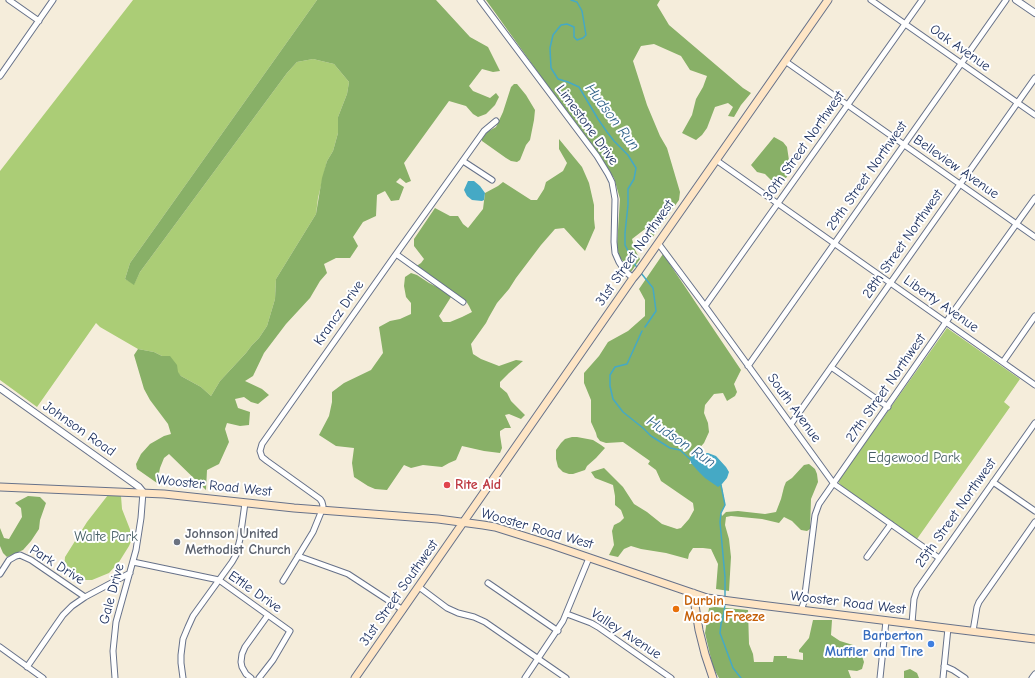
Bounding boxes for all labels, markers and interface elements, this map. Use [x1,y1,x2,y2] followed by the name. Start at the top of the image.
[926,21,994,75] street label: Oak Avenue
[581,80,643,154] water label: Hudson Run
[552,82,622,168] street label: Limestone Drive
[760,88,848,204] street label: 30th Street Northwest
[823,118,911,234] street label: 29th Street Northwest
[910,131,1002,203] street label: Belleview Avenue
[859,186,947,302] street label: 28th Street Northwest
[592,197,678,309] street label: 31st Street Northwest
[900,272,982,336] street label: Liberty Avenue
[310,277,368,349] street label: Krancz Drive
[842,331,930,445] street label: 27th Street Northwest
[763,370,825,446] street label: South Avenue
[39,398,119,460] street label: Johnson Road
[643,412,719,472] water label: Hudson Run
[868,450,960,466] park label: Edgewood Park
[912,455,1000,571] street label: 25th Street Northwest
[155,472,273,500] street label: Wooster Road West
[455,477,501,493] place label: Rite Aid
[442,480,452,490] marker: Rite Aid
[479,505,595,553] street label: Wooster Road West
[185,526,291,558] place label: Johnson United Methodist Church
[74,529,138,545] park label: Walte Park
[172,537,182,547] marker: Johnson United Methodist Church
[356,537,442,649] street label: 31st Street Southwest
[26,542,88,588] street label: Park Drive
[96,562,128,626] street label: Gale Drive
[225,568,285,616] street label: Ettle Drive
[789,588,907,618] street label: Wooster Road West
[684,593,765,626] place label: Durbin Magic Freeze
[671,604,681,614] marker: Durbin Magic Freeze
[588,605,664,663] street label: Valley Avenue
[825,628,923,660] place label: Barberton Muffler and Tire
[926,639,936,649] marker: Barberton Muffler and Tire

